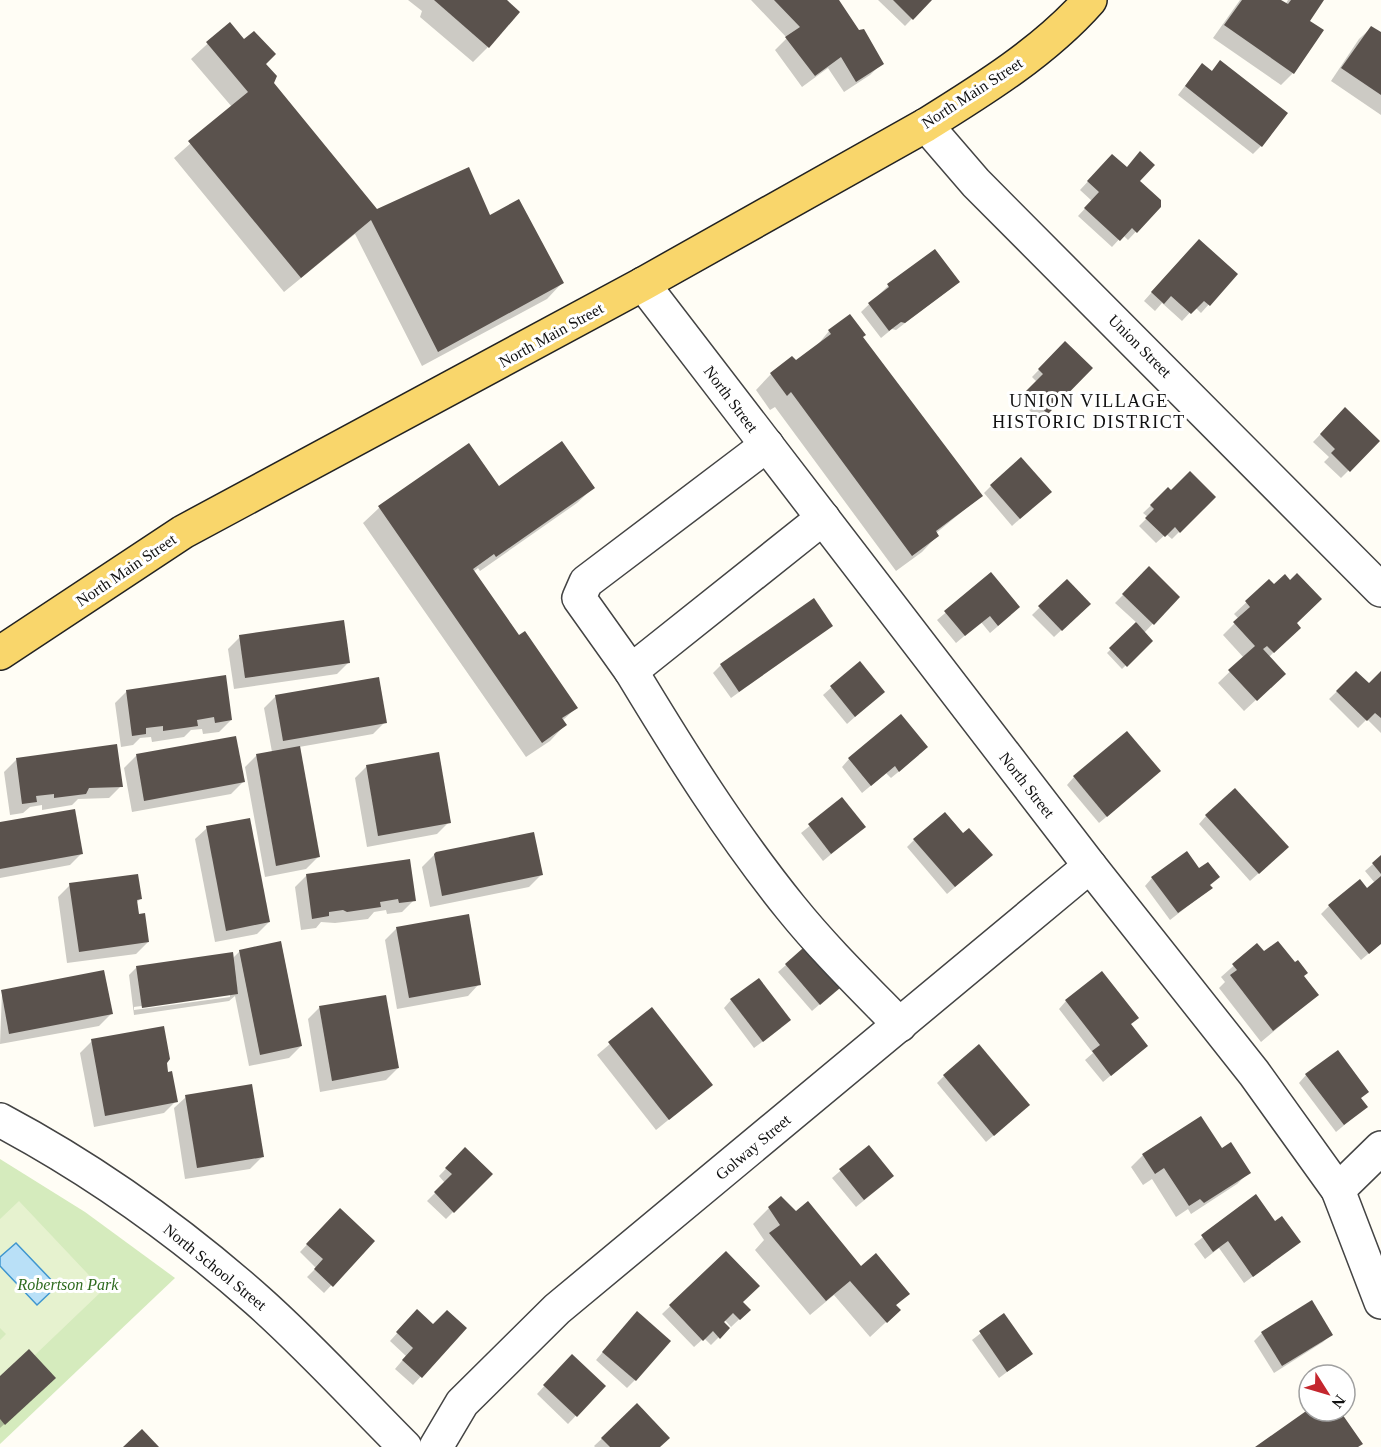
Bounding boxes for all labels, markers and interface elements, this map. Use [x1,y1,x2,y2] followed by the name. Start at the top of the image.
[919,54,1026,132] street label: North Main Street
[496,299,607,371] street label: North Main Street
[1105,311,1175,381] street label: Union Street
[701,362,762,436] street label: North Street
[992,391,1186,432] district label: UNION VILLAGE HISTORIC DISTRICT
[73,530,179,610] street label: North Main Street
[996,749,1058,822] street label: North Street
[712,1111,795,1184] street label: Golway Street
[160,1220,270,1314] street label: North School Street
[17,1276,119,1293] park label: Robertson Park
[1297,1363,1357,1423] north arrow
[1328,1392,1349,1412] text: N

